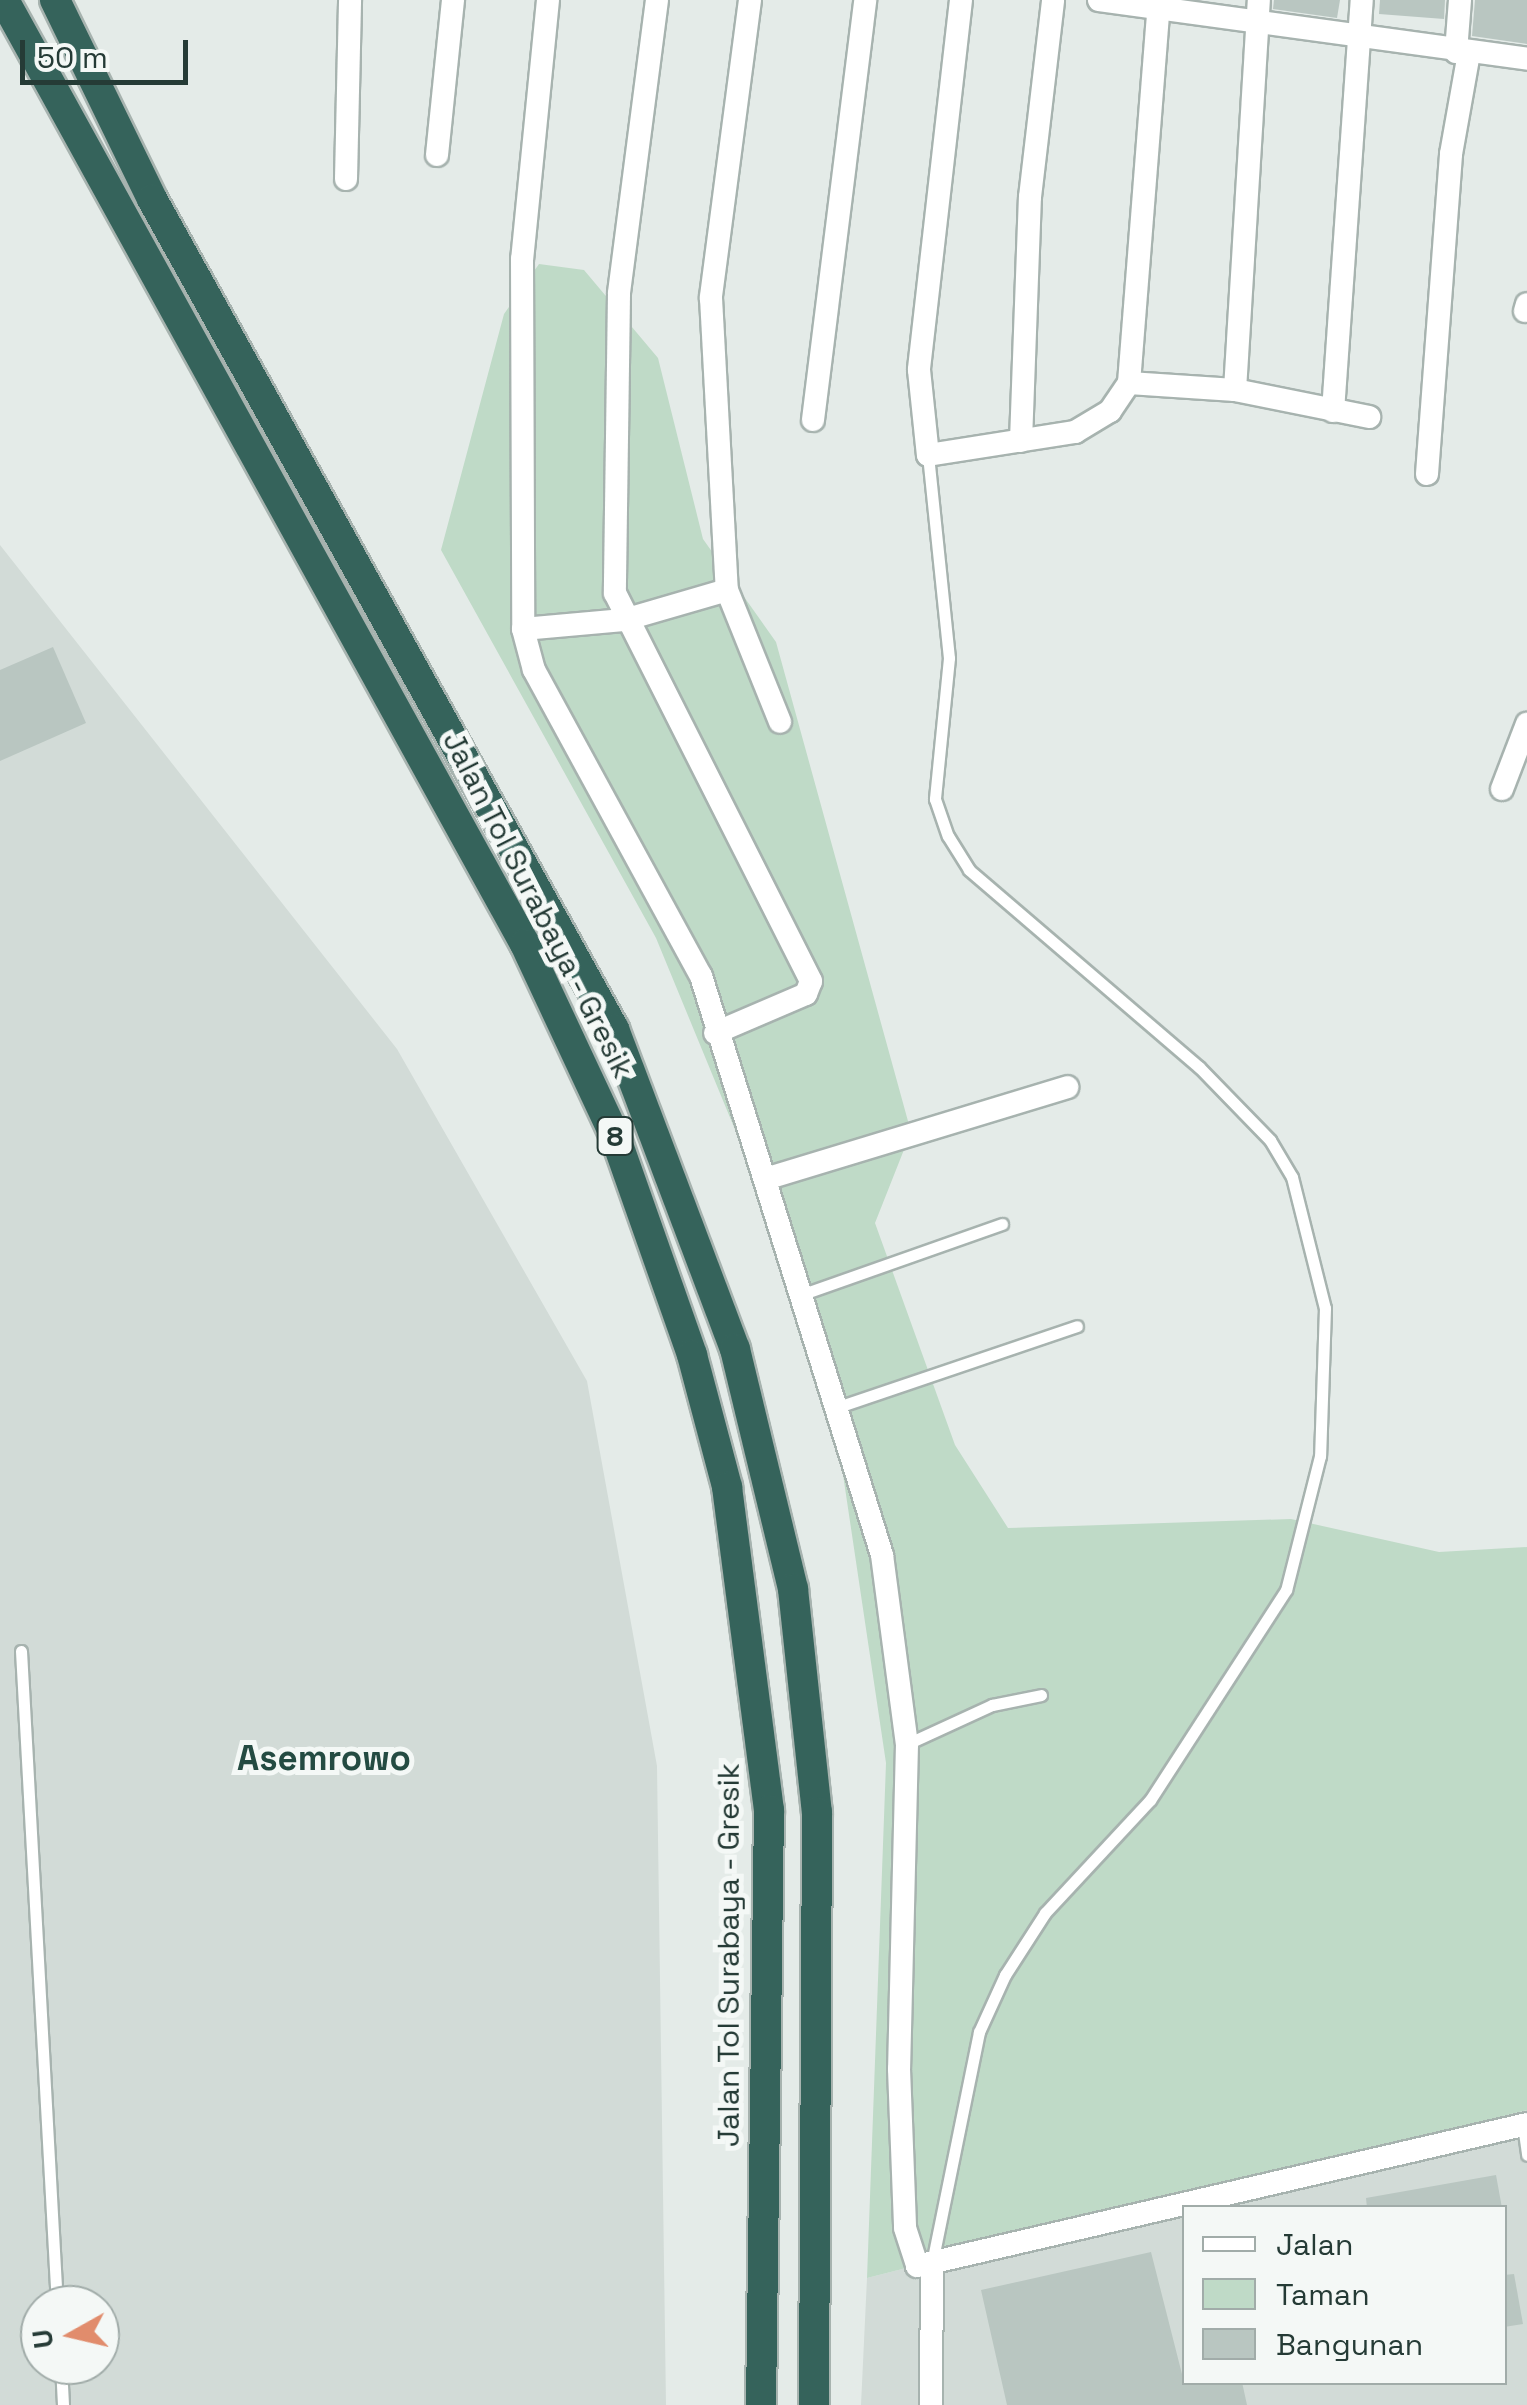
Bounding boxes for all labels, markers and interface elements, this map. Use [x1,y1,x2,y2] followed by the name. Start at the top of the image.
[25,20,192,82] scale bar
[37,38,108,77] text: 50 m
[434,725,642,1085] street label: Jalan Tol Surabaya - Gresik
[595,1113,635,1159] road number: 8
[237,1737,411,1779] district label: Asemrowo
[711,1762,747,2148] street label: Jalan Tol Surabaya - Gresik
[1182,2205,1507,2385] legend
[1276,2225,1353,2264] text: Jalan
[1276,2275,1370,2314] text: Taman
[20,2285,120,2385] north arrow
[1276,2325,1423,2364] text: Bangunan
[23,2327,61,2351] text: U

